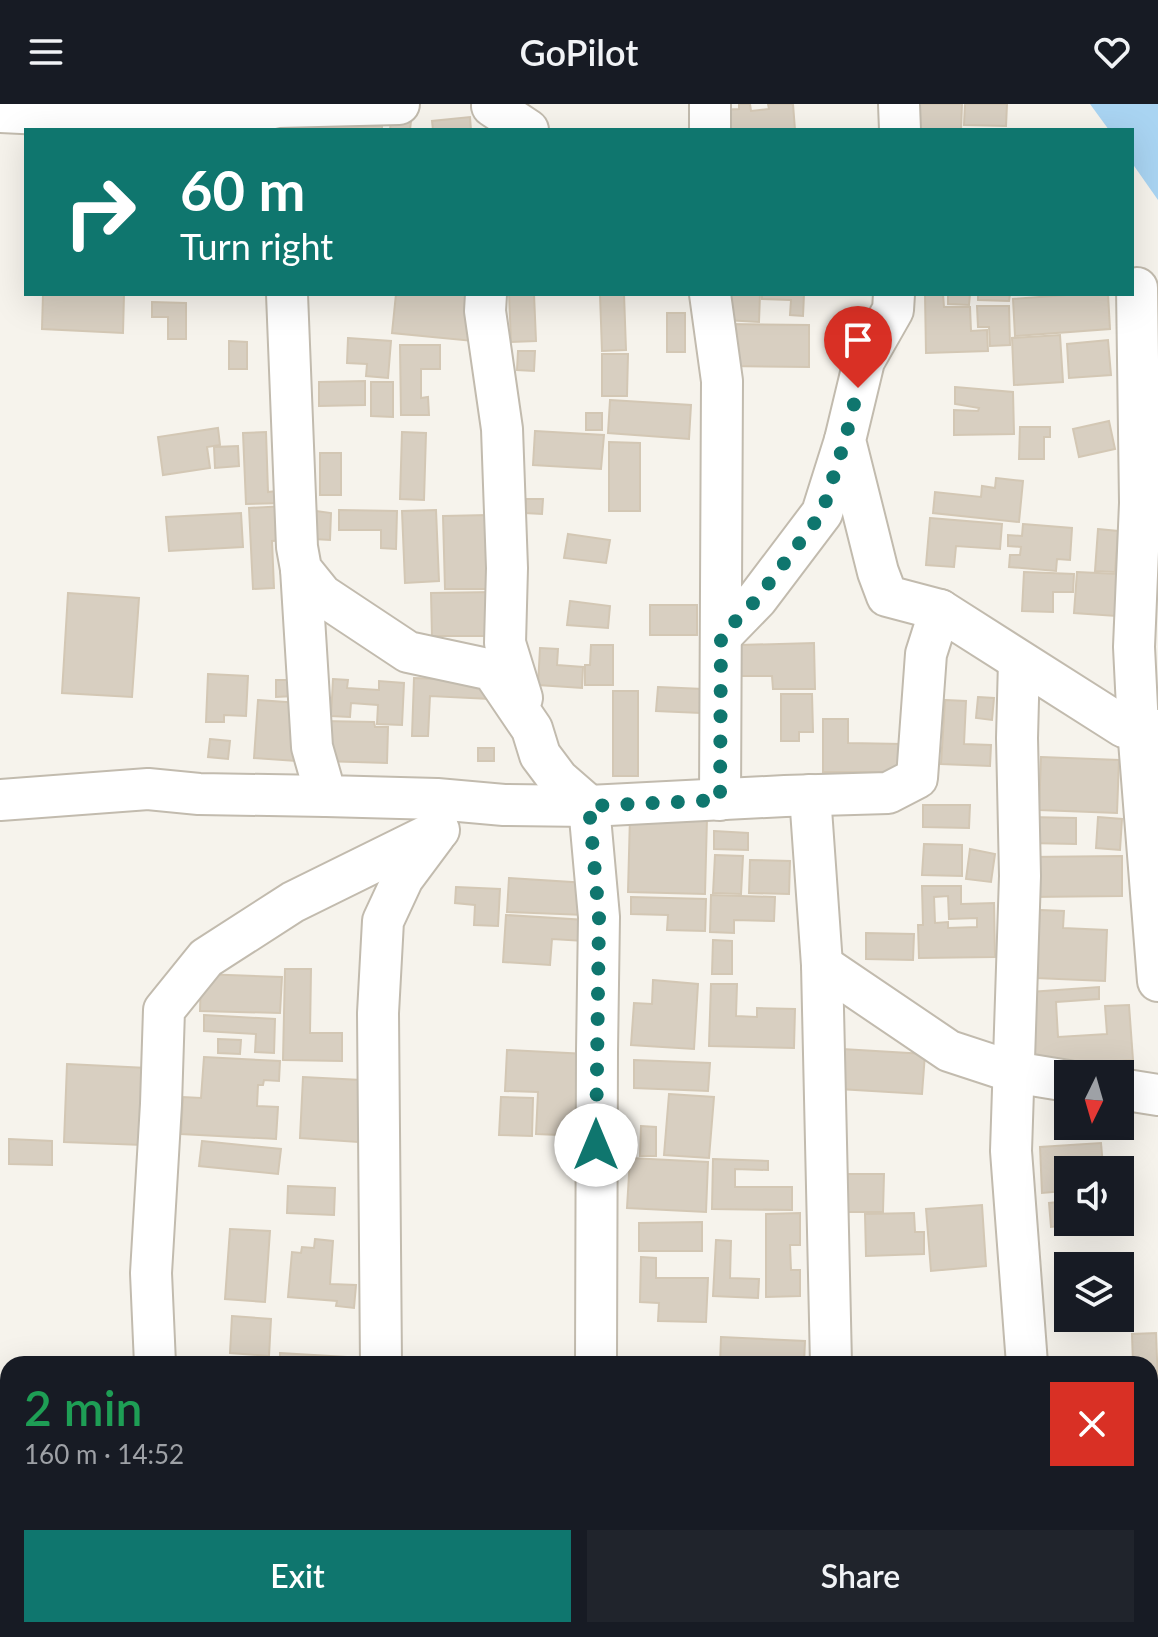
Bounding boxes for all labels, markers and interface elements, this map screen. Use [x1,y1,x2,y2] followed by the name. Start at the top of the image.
[24,30,68,74] icon: menu
[520,30,638,74] text: GoPilot
[1090,30,1134,74] icon: heart
[180,156,305,223] text: 60 m
[48,160,152,264] icon: right
[180,224,333,268] text: Turn right
[824,306,892,388] pin
[836,318,880,362] icon: arrive
[1054,1060,1134,1140] north arrow
[1054,1060,1134,1332] map controls
[554,1103,638,1187] position arrow
[1054,1156,1134,1236] button: sound
[1054,1252,1134,1332] button: layers
[24,1379,142,1436] text: 2 min
[1050,1382,1134,1466] button: close
[24,1438,184,1470] text: 160 m · 14:52
[24,1530,571,1622] button: Exit
[587,1530,1134,1622] button: Share

